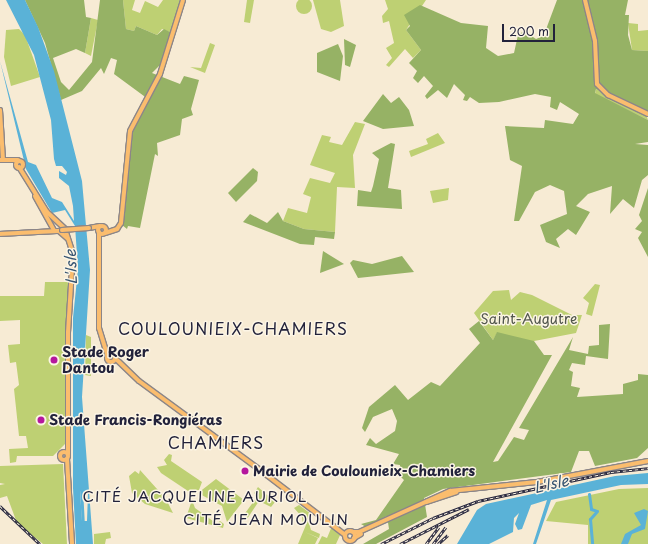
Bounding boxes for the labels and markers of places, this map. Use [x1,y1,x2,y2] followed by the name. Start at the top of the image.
[62,344,149,376] place label: Stade Roger Dantou
[49,355,59,365] marker: Stade Roger Dantou
[49,412,223,428] place label: Stade Francis-Rongiéras
[36,415,46,425] marker: Stade Francis-Rongiéras
[253,463,477,479] place label: Mairie de Coulounieix-Chamiers
[240,466,250,476] marker: Mairie de Coulounieix-Chamiers

